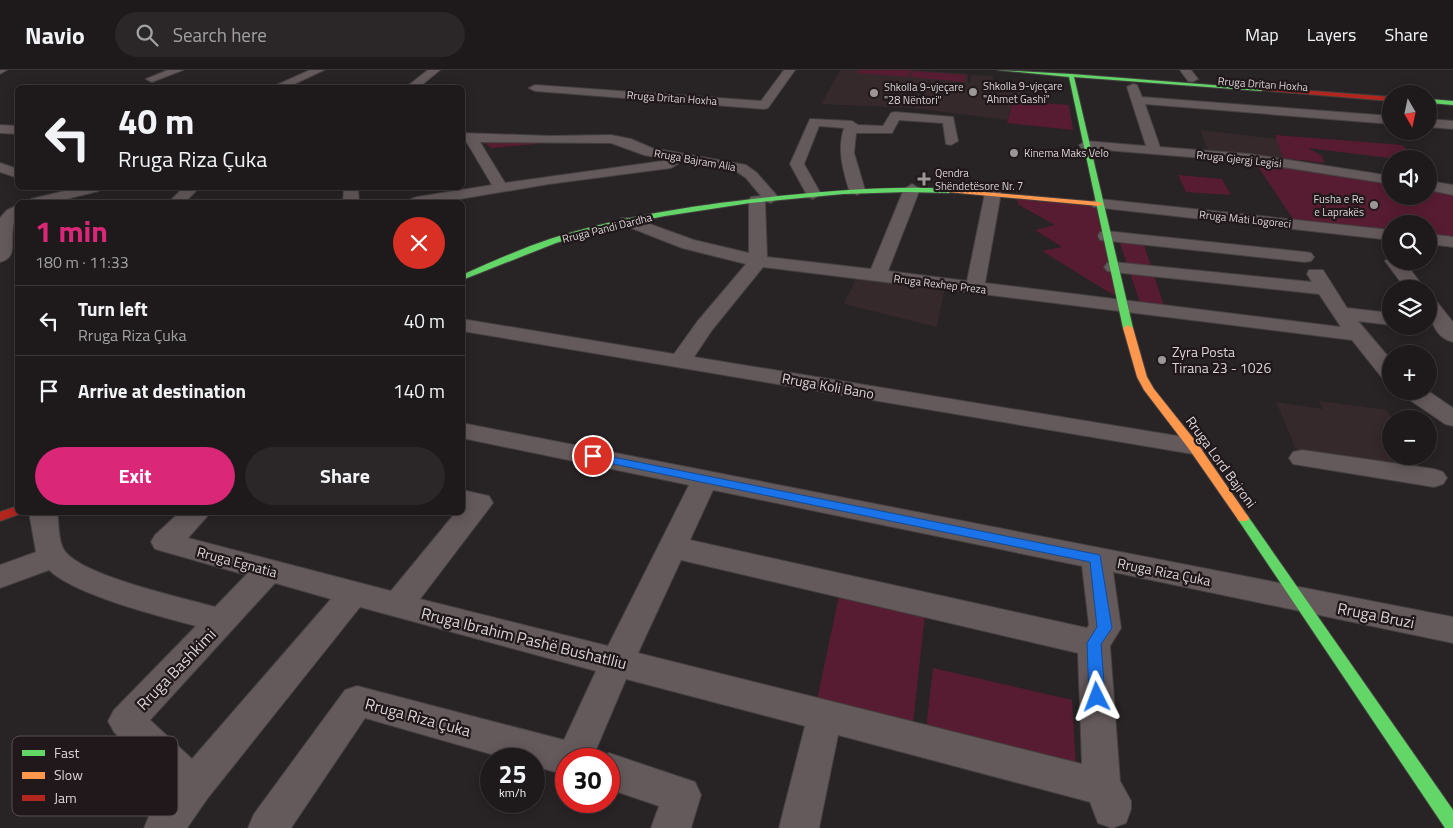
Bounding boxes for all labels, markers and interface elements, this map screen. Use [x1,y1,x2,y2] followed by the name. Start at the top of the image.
[115,12,465,57] search box
[25,17,85,53] text: Navio
[173,20,267,49] text: Search here
[133,21,161,49] icon: search
[1245,21,1279,48] text: Map
[1307,21,1356,48] text: Layers
[1384,21,1428,48] text: Share
[1217,73,1309,95] street label: Rruga Dritan Hoxha
[983,78,1063,107] place label: Shkolla 9-vjeçare "Ahmet Gashi"
[884,79,964,108] place label: Shkolla 9-vjeçare "28 Nëntori"
[1382,85,1438,140] north arrow
[1382,85,1437,465] map controls
[967,86,979,98] marker: Shkolla 9-vjeçare "Ahmet Gashi"
[626,87,718,109] street label: Rruga Dritan Hoxha
[868,87,880,99] marker: Shkolla 9-vjeçare "28 Nëntori"
[118,94,194,148] text: 40 m
[35,105,100,170] icon: left
[118,142,267,176] text: Rruga Riza Çuka
[653,145,738,175] street label: Rruga Bajram Alia
[1024,145,1109,161] place label: Kinema Maks Velo
[1008,147,1020,159] marker: Kinema Maks Velo
[1196,147,1282,171] street label: Rruga Gjergj Legisi
[1382,150,1437,205] button: sound
[935,165,1023,194] place label: Qendra Shëndetësore Nr. 7
[917,172,931,186] marker: Qendra Shëndetësore Nr. 7
[1313,191,1364,220] place label: Fusha e Re e Laprakës
[1368,199,1380,211] marker: Fusha e Re e Laprakës
[1198,206,1292,232] street label: Rruga Mati Logoreci
[35,208,108,254] text: 1 min
[560,209,654,247] street label: Rruga Pandi Dardha
[1382,215,1437,270] button: search
[393,217,445,269] button: close
[35,250,129,274] text: 180 m · 11:33
[893,270,988,298] street label: Rruga Rexhep Preza
[1382,280,1437,335] button: layers
[78,294,148,323] text: Turn left
[404,306,445,335] text: 40 m
[35,307,63,335] icon: left
[78,323,186,347] text: Rruga Riza Çuka
[1172,341,1271,378] place label: Zyra Posta Tirana 23 - 1026
[1382,345,1437,400] button: +
[1156,354,1168,366] marker: Zyra Posta Tirana 23 - 1026
[780,367,876,404] street label: Rruga Koli Bano
[78,376,246,405] text: Arrive at destination
[393,376,445,405] text: 140 m
[35,377,63,405] icon: arrive
[1382,410,1437,465] button: −
[1181,412,1262,512] street label: Rruga Lord Bajroni
[572,435,614,477] pin
[579,442,607,470] icon: arrive
[35,447,235,505] button: Exit
[245,447,445,505] button: Share
[195,541,280,582] street label: Rruga Egnatia
[1116,552,1213,591] street label: Rruga Riza Çuka
[1335,596,1417,634] street label: Rruga Bruzi
[419,601,629,675] street label: Rruga Ibrahim Pashë Bushatlliu
[131,623,221,715] street label: Rruga Bashkimi
[1070,670,1122,722] position arrow
[363,691,473,743] street label: Rruga Riza Çuka
[12,736,178,816] legend
[54,742,79,763] text: Fast
[555,748,620,813] speed limit sign: 30
[498,755,527,793] text: 25
[54,764,83,785] text: Slow
[499,783,526,802] text: km/h
[54,787,77,808] text: Jam

